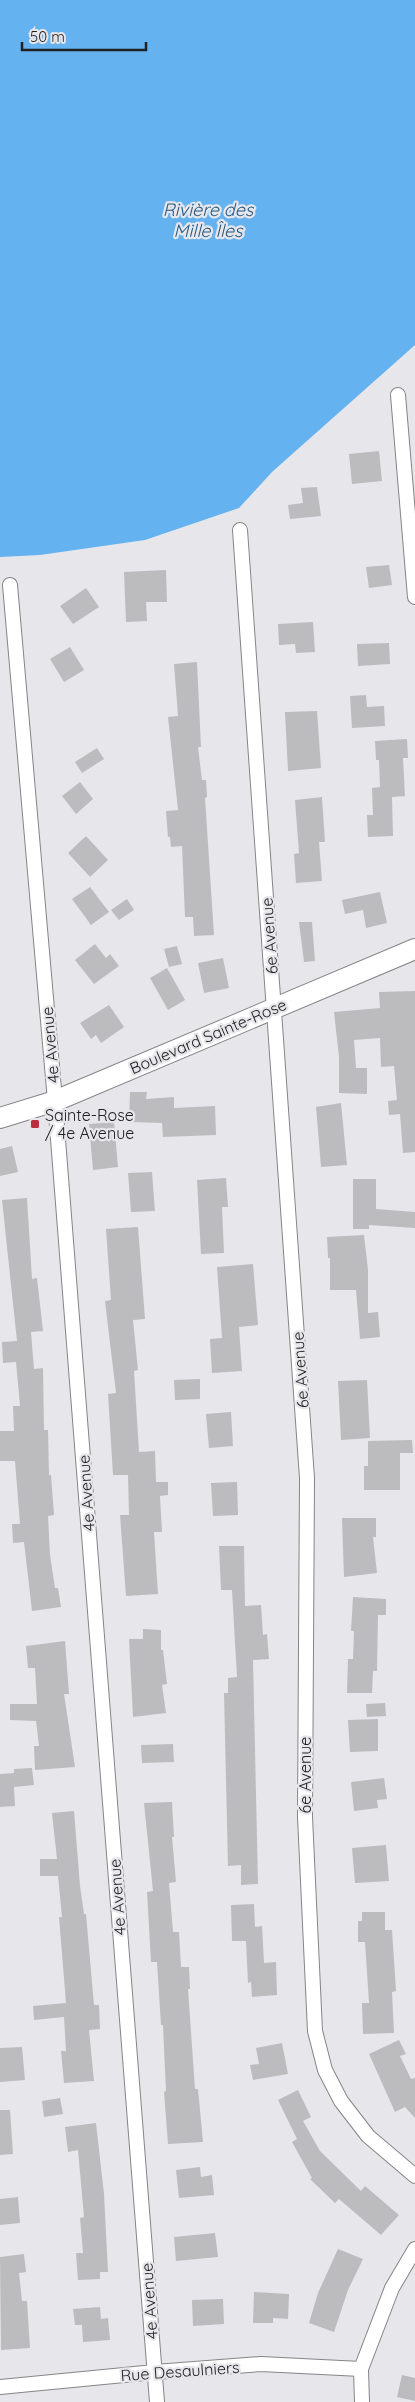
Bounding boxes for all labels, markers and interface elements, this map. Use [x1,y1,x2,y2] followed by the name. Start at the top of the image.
[22,20,146,52] scale bar
[30,27,65,46] text: 50 m
[163,198,255,242] water label: Rivière des Mille Îles
[256,897,282,975] street label: 6e Avenue
[127,994,289,1078] street label: Boulevard Sainte-Rose
[37,1006,63,1084] street label: 4e Avenue
[45,1105,134,1143] place label: Sainte-Rose / 4e Avenue
[29,1118,41,1130] marker: Sainte-Rose / 4e Avenue
[287,1331,313,1409] street label: 6e Avenue
[73,1454,99,1532] street label: 4e Avenue
[295,1737,315,1813] street label: 6e Avenue
[104,1858,130,1936] street label: 4e Avenue
[136,2262,162,2340] street label: 4e Avenue
[120,2357,240,2385] street label: Rue Desaulniers

